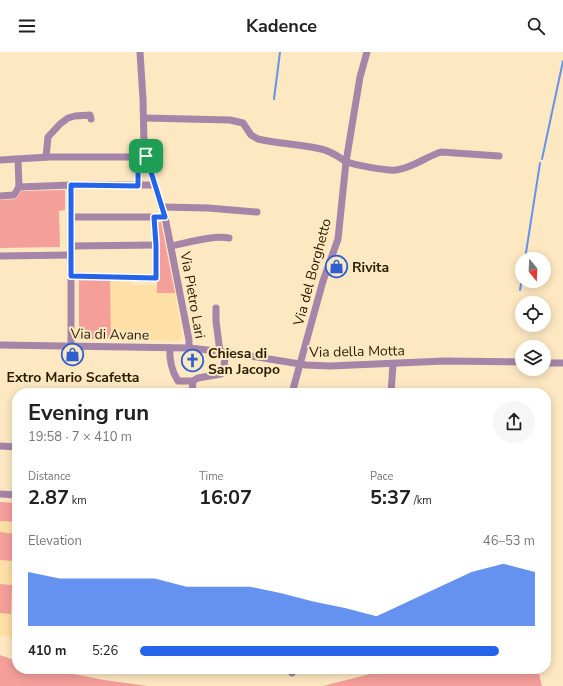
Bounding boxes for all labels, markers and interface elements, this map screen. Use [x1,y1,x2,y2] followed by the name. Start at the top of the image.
[246,14,317,38] text: Kadence
[16,15,38,37] icon: menu
[525,15,547,37] icon: search
[129,139,163,173] pin
[135,145,157,167] icon: arrive
[289,216,336,329] street label: Via del Borghetto
[175,249,209,340] street label: Via Pietro Lari
[515,252,551,288] north arrow
[515,252,551,376] map controls
[324,254,350,280] shop icon: Rivita
[352,258,389,277] place label: Rivita
[515,296,551,332] button: locate
[70,324,149,345] street label: Via di Avane
[515,340,551,376] button: layers
[308,341,405,362] street label: Via della Motta
[60,342,86,368] shop icon: Extro Mario Scafetta
[208,344,280,379] place label: Chiesa di San Jacopo
[180,348,206,374] church icon: Chiesa di San Jacopo
[7,368,139,387] place label: Extro Mario Scafetta
[28,398,149,428] text: Evening run
[493,401,535,443] button: share
[28,428,132,446] text: 19:58 · 7 × 410 m
[28,469,71,484] text: Distance
[199,469,223,484] text: Time
[370,469,393,484] text: Pace
[28,484,69,511] text: 2.87
[199,484,252,511] text: 16:07
[370,484,411,511] text: 5:37
[69,493,87,508] text: km
[411,493,432,508] text: /km
[28,532,82,550] text: Elevation
[483,532,535,550] text: 46–53 m
[28,642,66,660] text: 410 m
[92,642,118,660] text: 5:26

